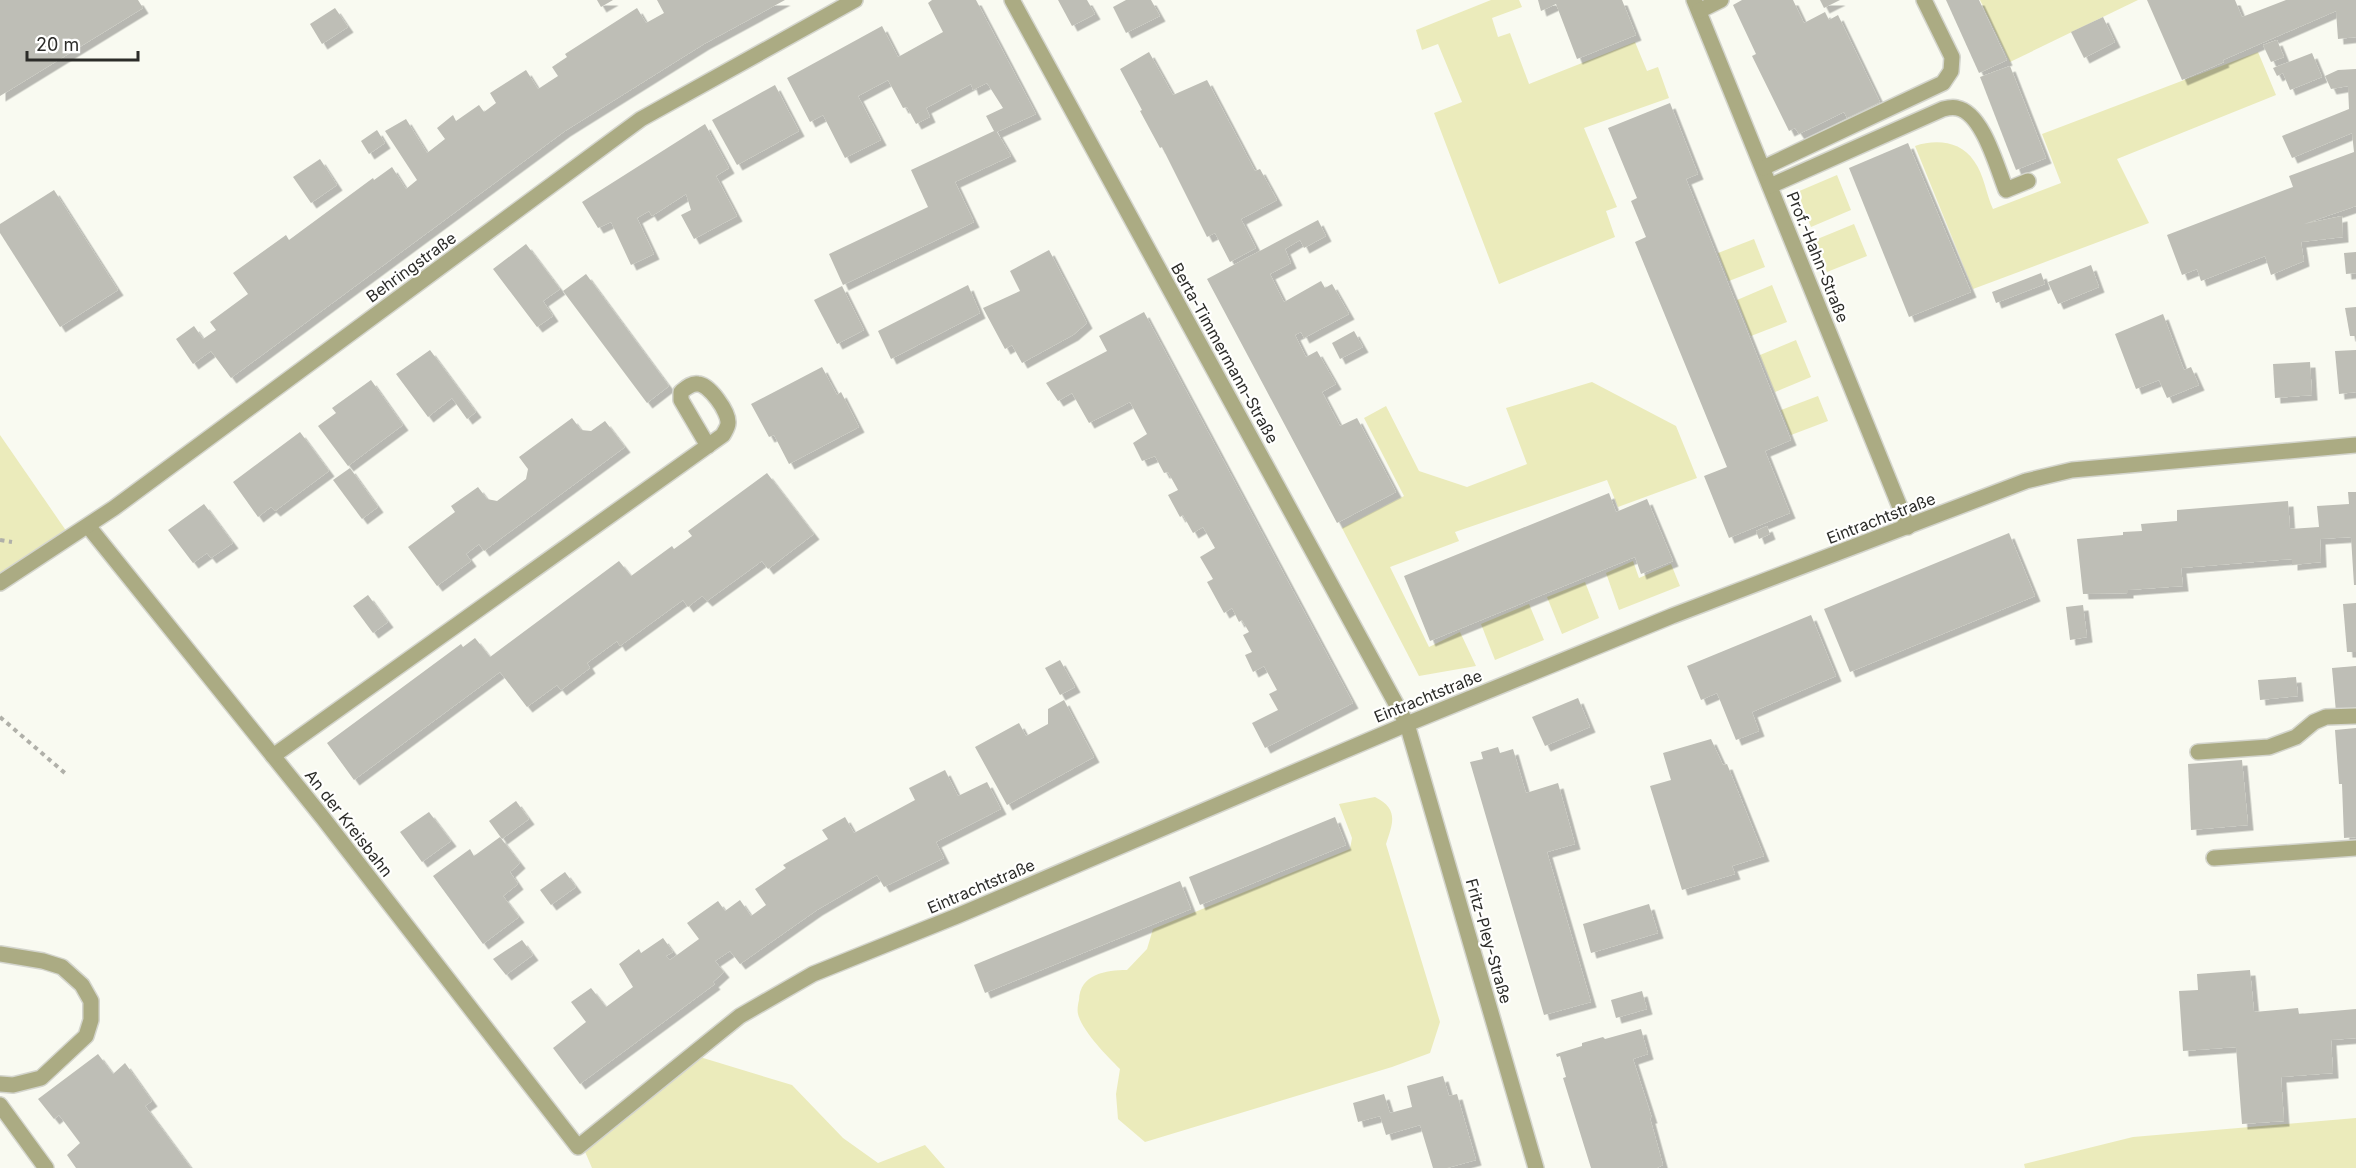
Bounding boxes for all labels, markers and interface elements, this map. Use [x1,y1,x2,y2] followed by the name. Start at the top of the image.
[27,24,138,62] scale bar
[36,34,79,55] text: 20 m
[1783,189,1853,325] street label: Prof.-Hahn-Straße
[362,228,460,306] street label: Behringstraße
[1167,259,1283,447] street label: Berta-Timmermann-Straße
[1824,488,1938,548] street label: Eintrachtstraße
[1371,665,1485,727] street label: Eintrachtstraße
[301,765,397,881] street label: An der Kreisbahn
[924,854,1038,918] street label: Eintrachtstraße
[1462,876,1516,1006] street label: Fritz-Pley-Straße

